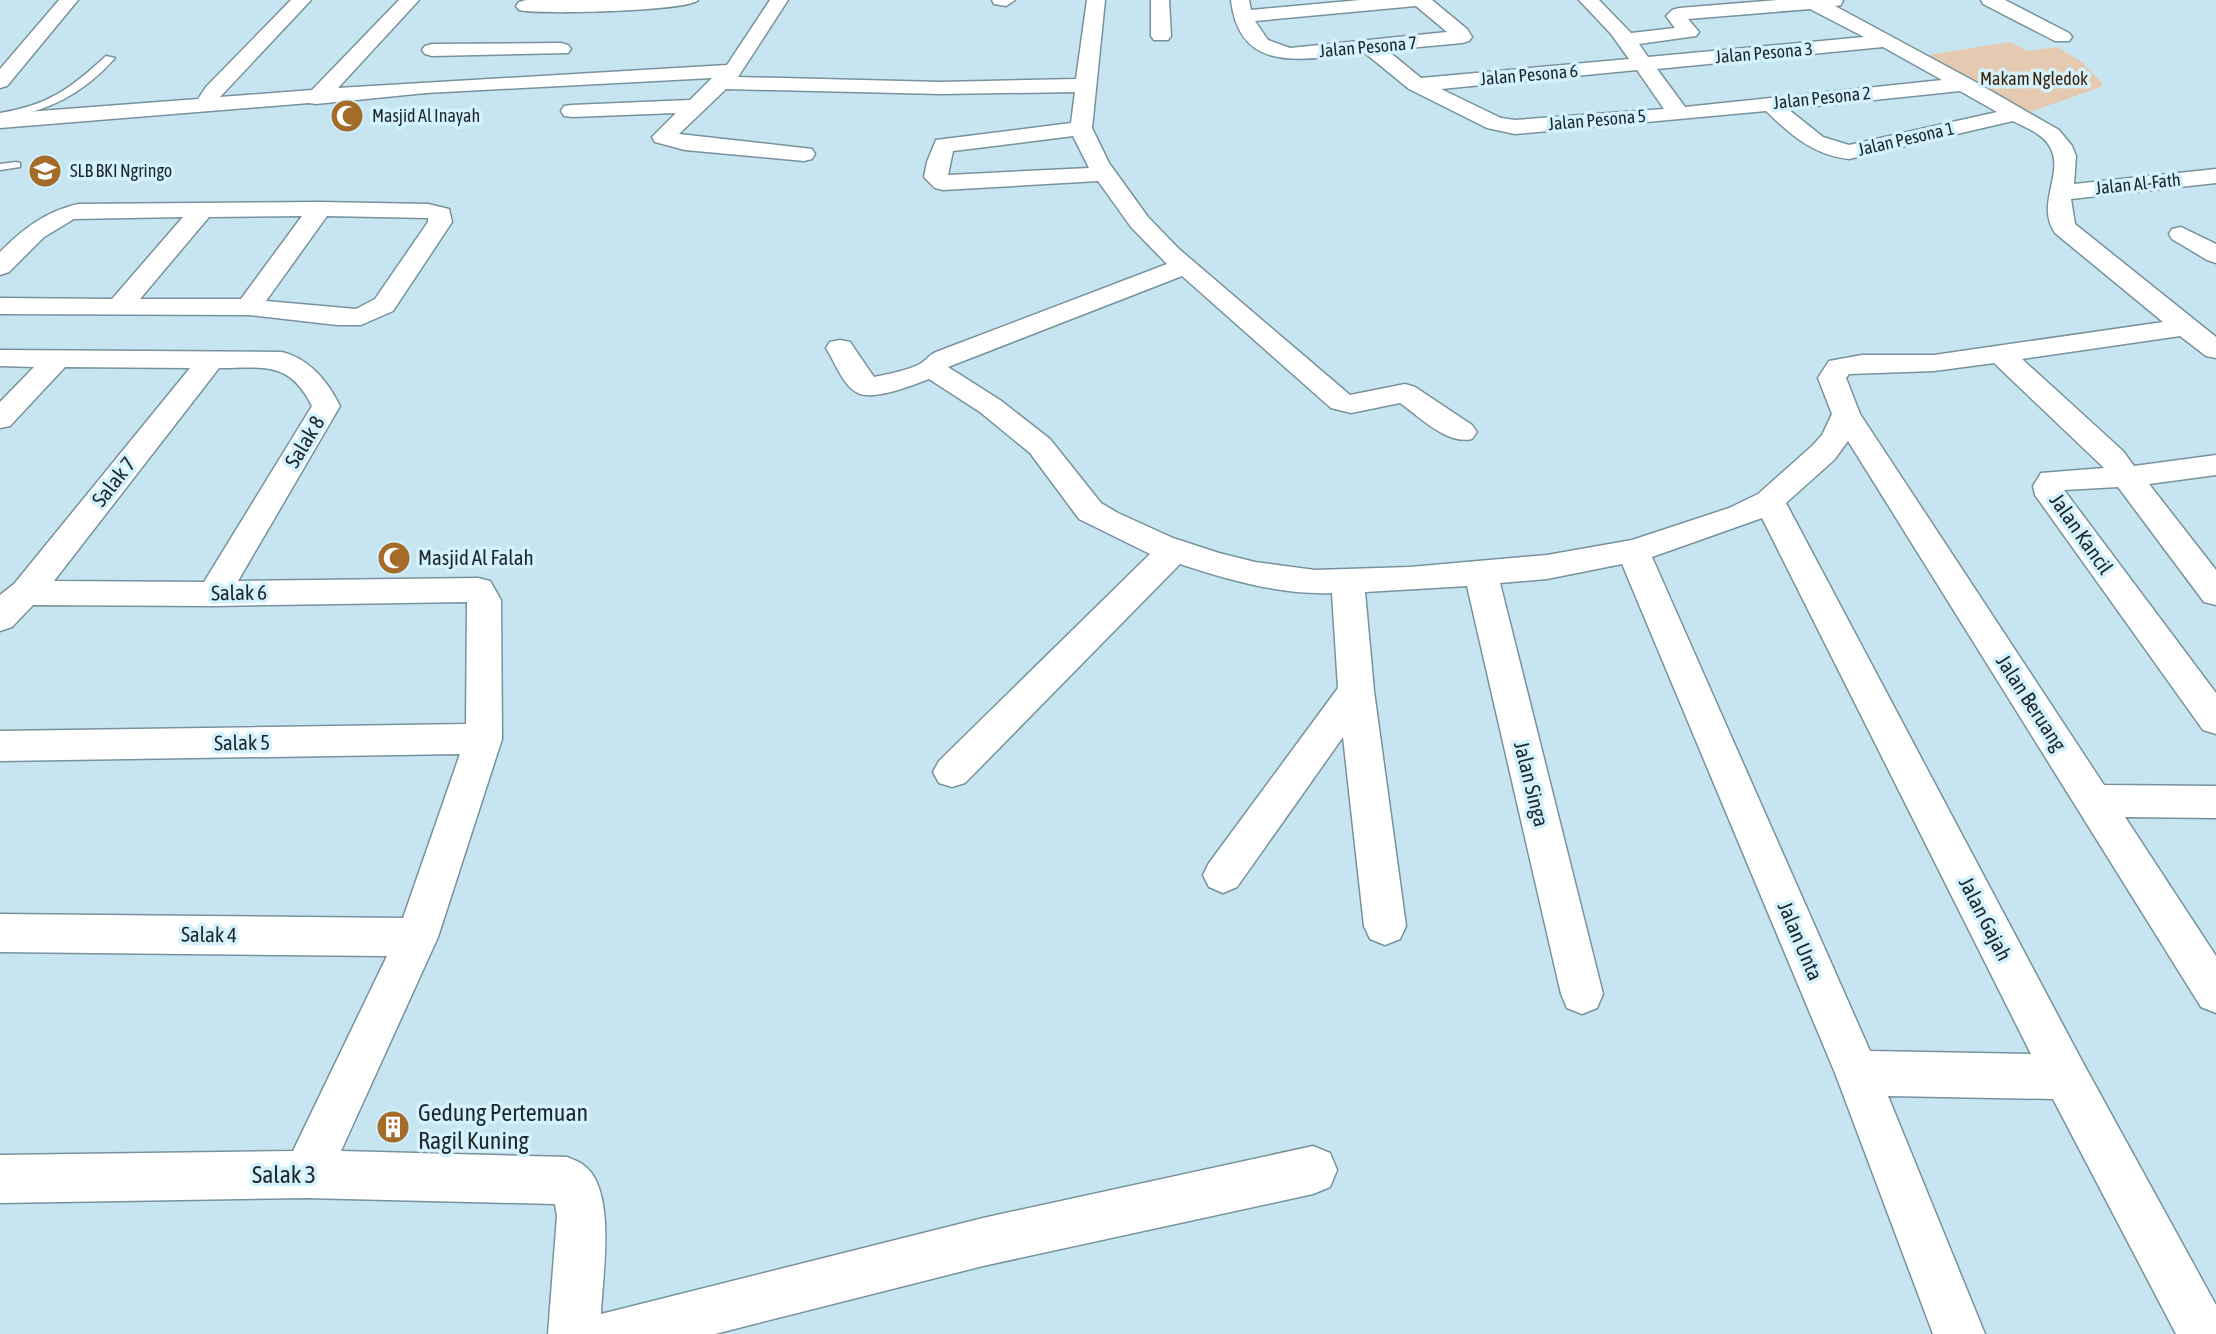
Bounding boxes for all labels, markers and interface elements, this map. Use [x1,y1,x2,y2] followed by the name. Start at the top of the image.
[1318,32,1418,61] street label: Jalan Pesona 7
[1714,38,1814,67] street label: Jalan Pesona 3
[1479,60,1579,89] street label: Jalan Pesona 6
[1980,68,2088,89] park label: Makam Ngledok
[1772,82,1872,113] street label: Jalan Pesona 2
[328,97,366,135] mosque icon: Masjid Al Inayah
[372,105,480,126] place label: Masjid Al Inayah
[1547,105,1647,134] street label: Jalan Pesona 5
[1856,117,1956,160] street label: Jalan Pesona 1
[26,152,64,190] school or university icon: SLB BKI Ngringo
[70,160,172,181] place label: SLB BKI Ngringo
[2094,169,2182,198] street label: Jalan Al-Fath
[279,411,329,472] street label: Salak 8
[87,452,140,511] street label: Salak 7
[2045,489,2119,579] street label: Jalan Kancil
[375,539,413,577] mosque icon: Masjid Al Falah
[418,545,534,569] place label: Masjid Al Falah
[211,580,267,604] street label: Salak 6
[1992,650,2072,755] street label: Jalan Beruang
[214,730,270,754] street label: Salak 5
[1510,739,1554,829] street label: Jalan Singa
[1955,873,2017,964] street label: Jalan Gajah
[1774,898,1828,984] street label: Jalan Unta
[181,922,237,946] street label: Salak 4
[418,1099,588,1154] place label: Gedung Pertemuan Ragil Kuning
[374,1108,412,1146] building icon: Gedung Pertemuan Ragil Kuning
[252,1161,316,1188] street label: Salak 3

